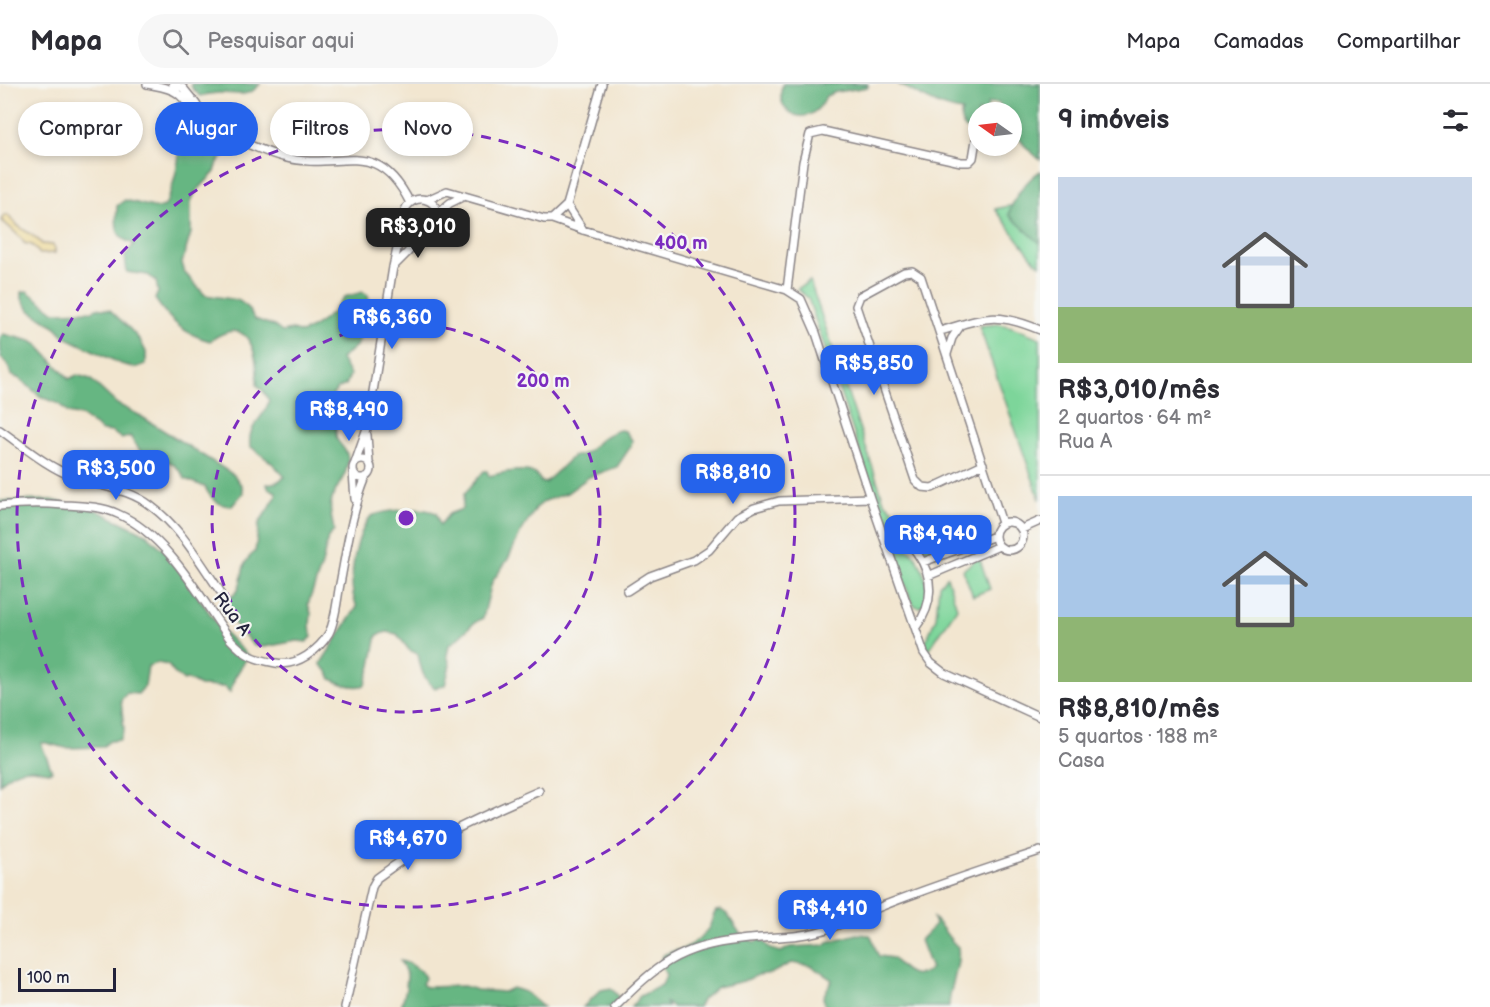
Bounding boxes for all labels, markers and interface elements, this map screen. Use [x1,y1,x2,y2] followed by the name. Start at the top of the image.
[138,14,558,68] search box
[30,25,102,58] text: Mapa
[159,25,192,58] icon: search
[207,28,354,55] text: Pesquisar aqui
[1126,29,1180,54] text: Mapa
[1213,29,1304,54] text: Camadas
[1337,29,1460,54] text: Compartilhar
[18,102,143,156] chip: Comprar
[155,102,258,156] chip: Alugar
[270,102,370,156] chip: Filtros
[382,102,473,156] chip: Novo
[968,102,1022,156] north arrow
[968,102,1022,156] map controls
[1439,104,1472,137] icon: filters
[1058,105,1169,136] text: 9 imóveis
[363,208,473,259] pin: R$3,010
[380,215,456,239] text: R$3,010
[1211,216,1319,324] icon: home
[654,233,708,254] text: 400 m
[337,299,447,350] pin: R$6,360
[352,306,432,330] text: R$6,360
[819,345,929,396] pin: R$5,850
[835,352,913,376] text: R$5,850
[516,371,570,392] text: 200 m
[1058,375,1220,406] text: R$3,010/mês
[294,391,404,442] pin: R$8,490
[309,398,389,422] text: R$8,490
[1058,406,1212,430] text: 2 quartos · 64 m²
[1058,430,1112,454] text: Rua A
[61,450,171,501] pin: R$3,500
[678,454,788,505] pin: R$8,810
[76,457,156,481] text: R$3,500
[695,461,771,485] text: R$8,810
[396,508,416,528] centre of rings
[883,515,993,566] pin: R$4,940
[898,522,978,546] text: R$4,940
[1211,535,1319,643] icon: home
[209,588,255,640] street label: Rua A
[1058,694,1220,725] text: R$8,810/mês
[1058,725,1218,749] text: 5 quartos · 188 m²
[1058,749,1105,773] text: Casa
[353,820,463,871] pin: R$4,670
[369,827,447,851] text: R$4,670
[775,890,885,941] pin: R$4,410
[792,897,868,921] text: R$4,410
[18,965,116,992] scale bar
[27,969,70,988] text: 100 m

